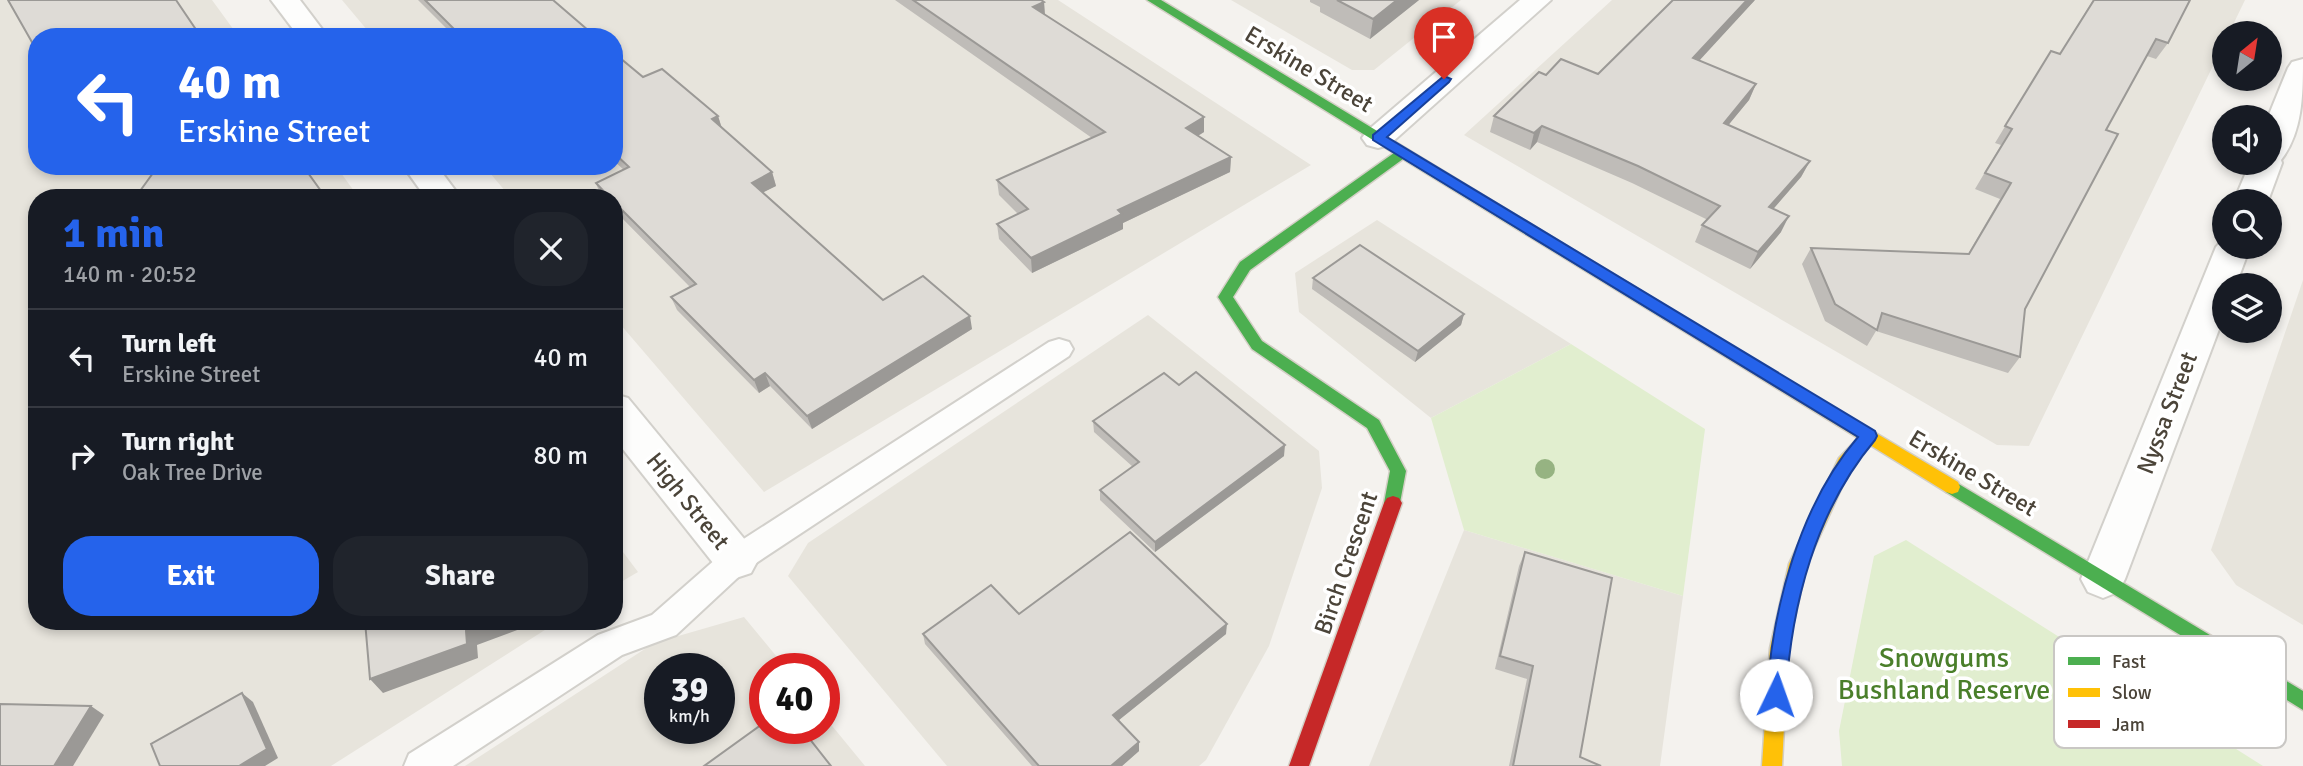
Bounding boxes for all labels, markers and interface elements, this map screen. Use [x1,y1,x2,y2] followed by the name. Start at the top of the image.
[1414,7,1474,79] pin
[1425,18,1463,56] icon: arrive
[1239,19,1379,119] street label: Erskine Street
[2212,21,2282,91] north arrow
[2212,21,2282,343] map controls
[178,52,281,112] text: 40 m
[63,56,154,147] icon: left
[2212,105,2282,175] button: sound
[178,112,370,151] text: Erskine Street
[2212,189,2282,259] button: search
[63,208,164,259] text: 1 min
[514,212,588,286] button: close
[63,260,197,289] text: 140 m · 20:52
[2212,273,2282,343] button: layers
[122,328,216,360] text: Turn left
[63,339,101,377] icon: left
[533,342,588,374] text: 40 m
[2130,348,2204,478] street label: Nyssa Street
[122,360,260,389] text: Erskine Street
[1903,423,2043,523] street label: Erskine Street
[122,426,234,458] text: Turn right
[63,437,101,475] icon: right
[533,440,588,472] text: 80 m
[640,446,736,556] street label: High Street
[122,458,263,487] text: Oak Tree Drive
[1308,488,1384,638] street label: Birch Crescent
[63,536,319,616] button: Exit
[333,536,588,616] button: Share
[2054,636,2286,748] legend
[1838,641,2050,707] park label: Snowgums Bushland Reserve
[2112,650,2146,674] text: Fast
[749,653,840,744] speed limit sign: 40
[1739,658,1813,732] position arrow
[671,668,708,711] text: 39
[2112,681,2152,705] text: Slow
[669,705,710,727] text: km/h
[2112,713,2145,737] text: Jam

